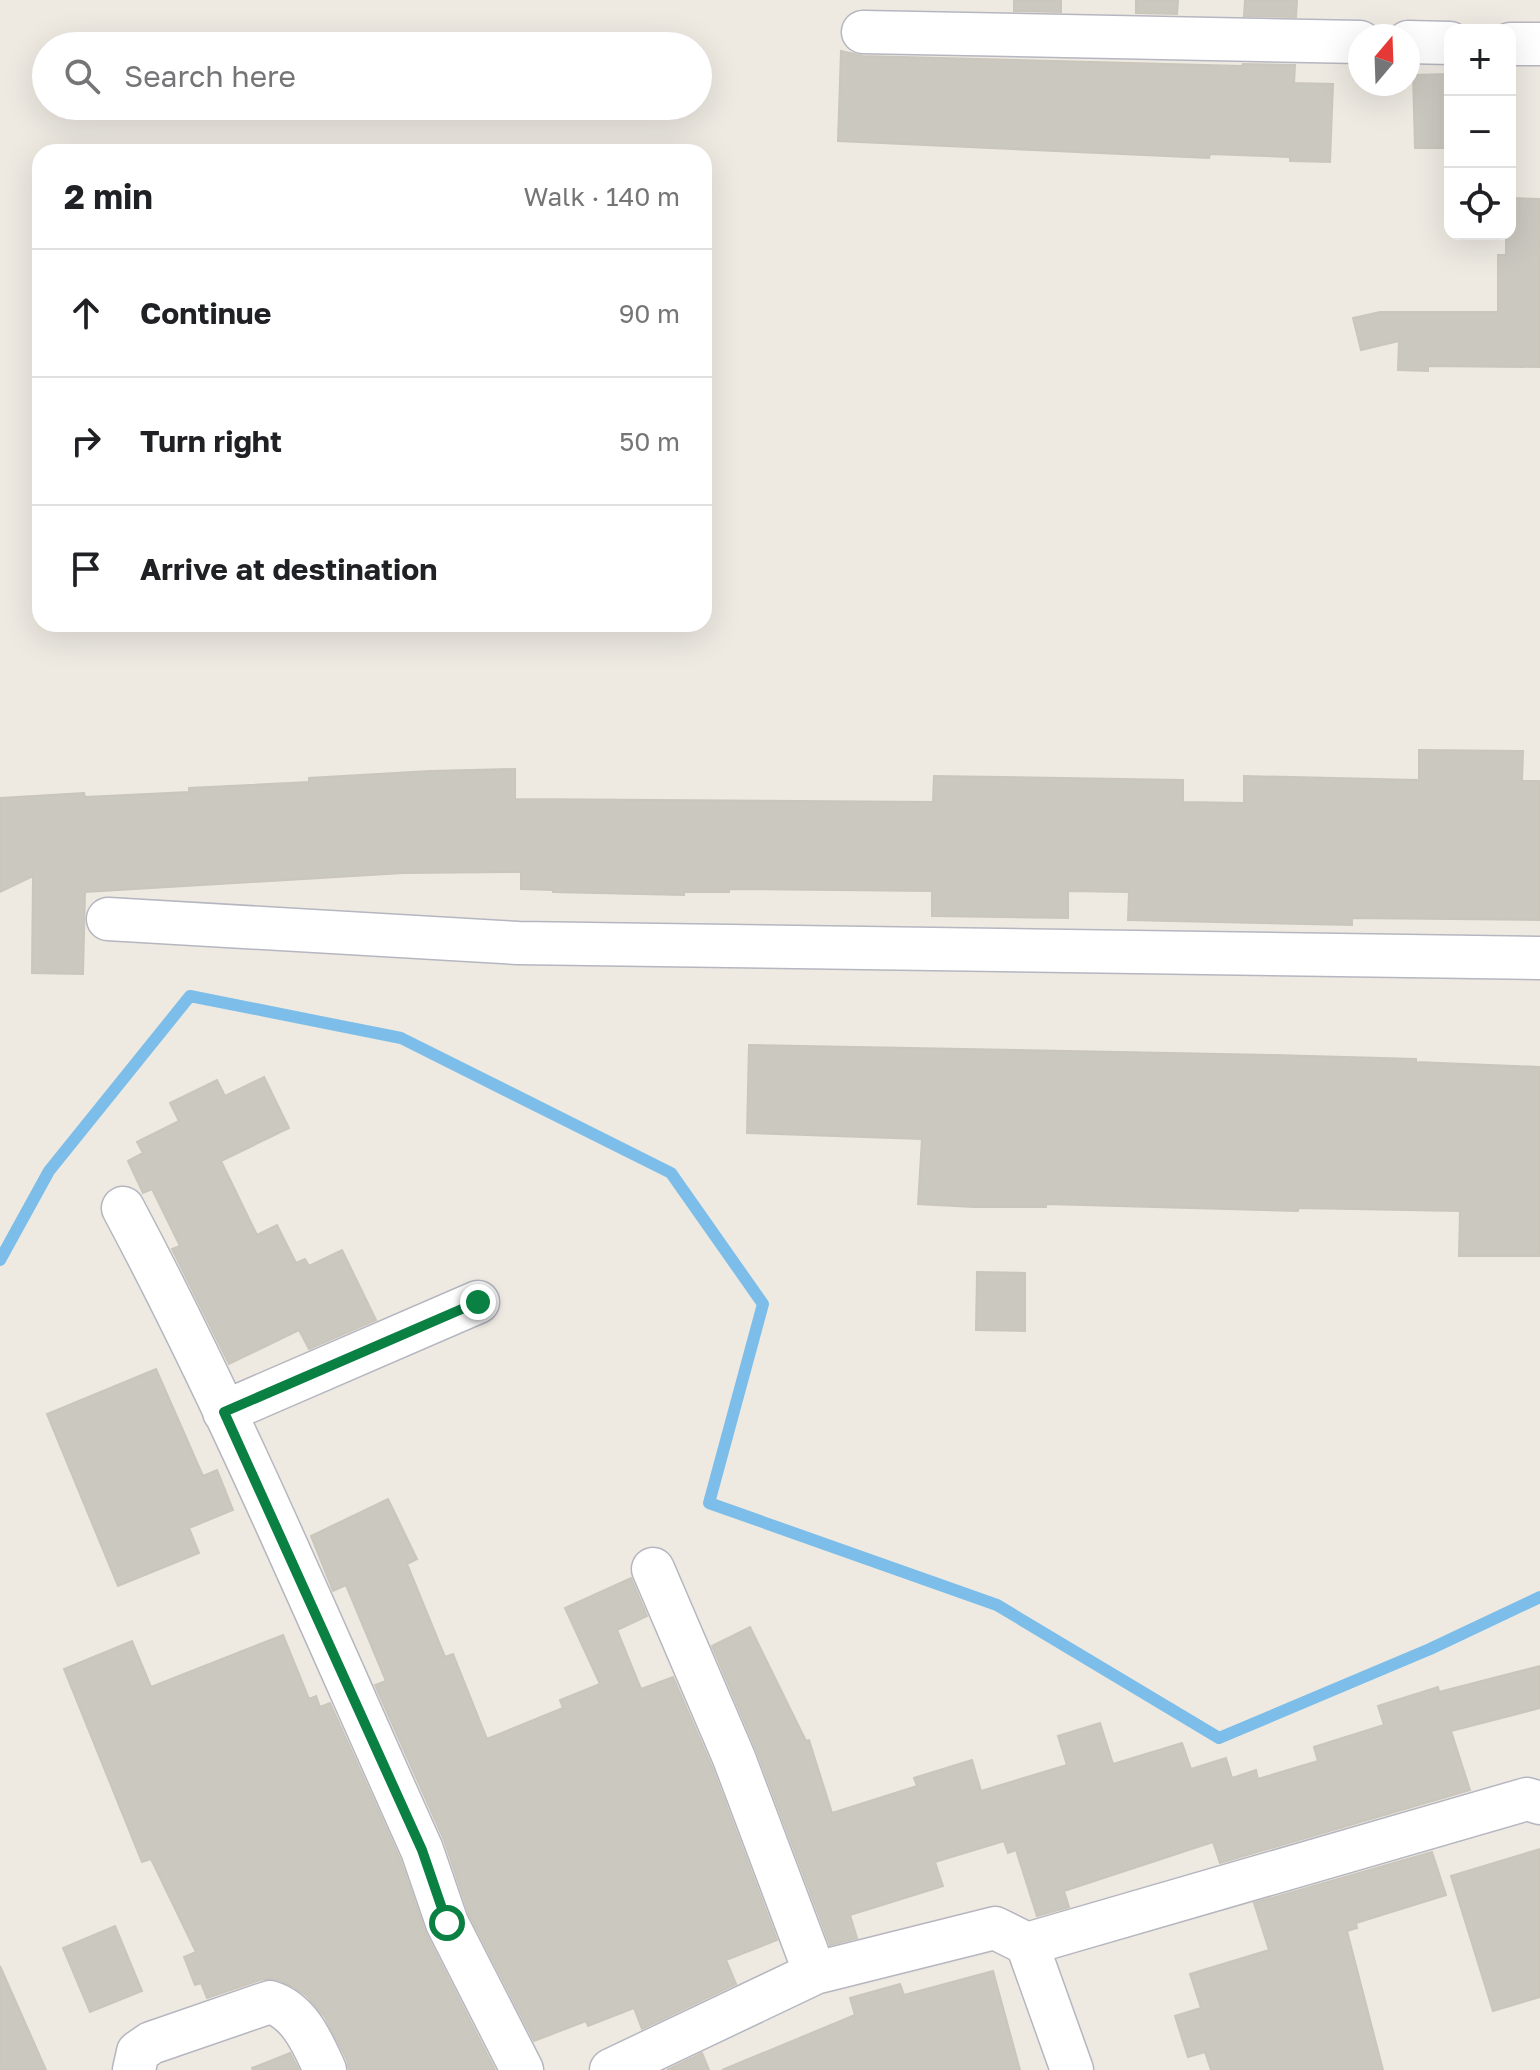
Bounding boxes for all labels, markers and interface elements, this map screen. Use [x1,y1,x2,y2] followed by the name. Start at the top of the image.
[1348,24,1420,96] north arrow
[1444,24,1516,240] map controls
[1444,24,1516,96] button: +
[32,32,712,120] search box
[60,54,104,98] icon: search
[124,58,296,94] text: Search here
[1444,96,1516,168] button: −
[1444,168,1516,240] button: locate
[64,176,153,216] text: 2 min
[523,181,680,212] text: Walk · 140 m
[64,291,108,335] icon: ahead
[140,295,271,331] text: Continue
[619,298,680,329] text: 90 m
[64,419,108,463] icon: right
[140,423,282,459] text: Turn right
[619,426,680,457] text: 50 m
[64,547,108,591] icon: arrive
[140,551,437,587] text: Arrive at destination
[460,1284,496,1320] route end
[429,1905,465,1941] route start

